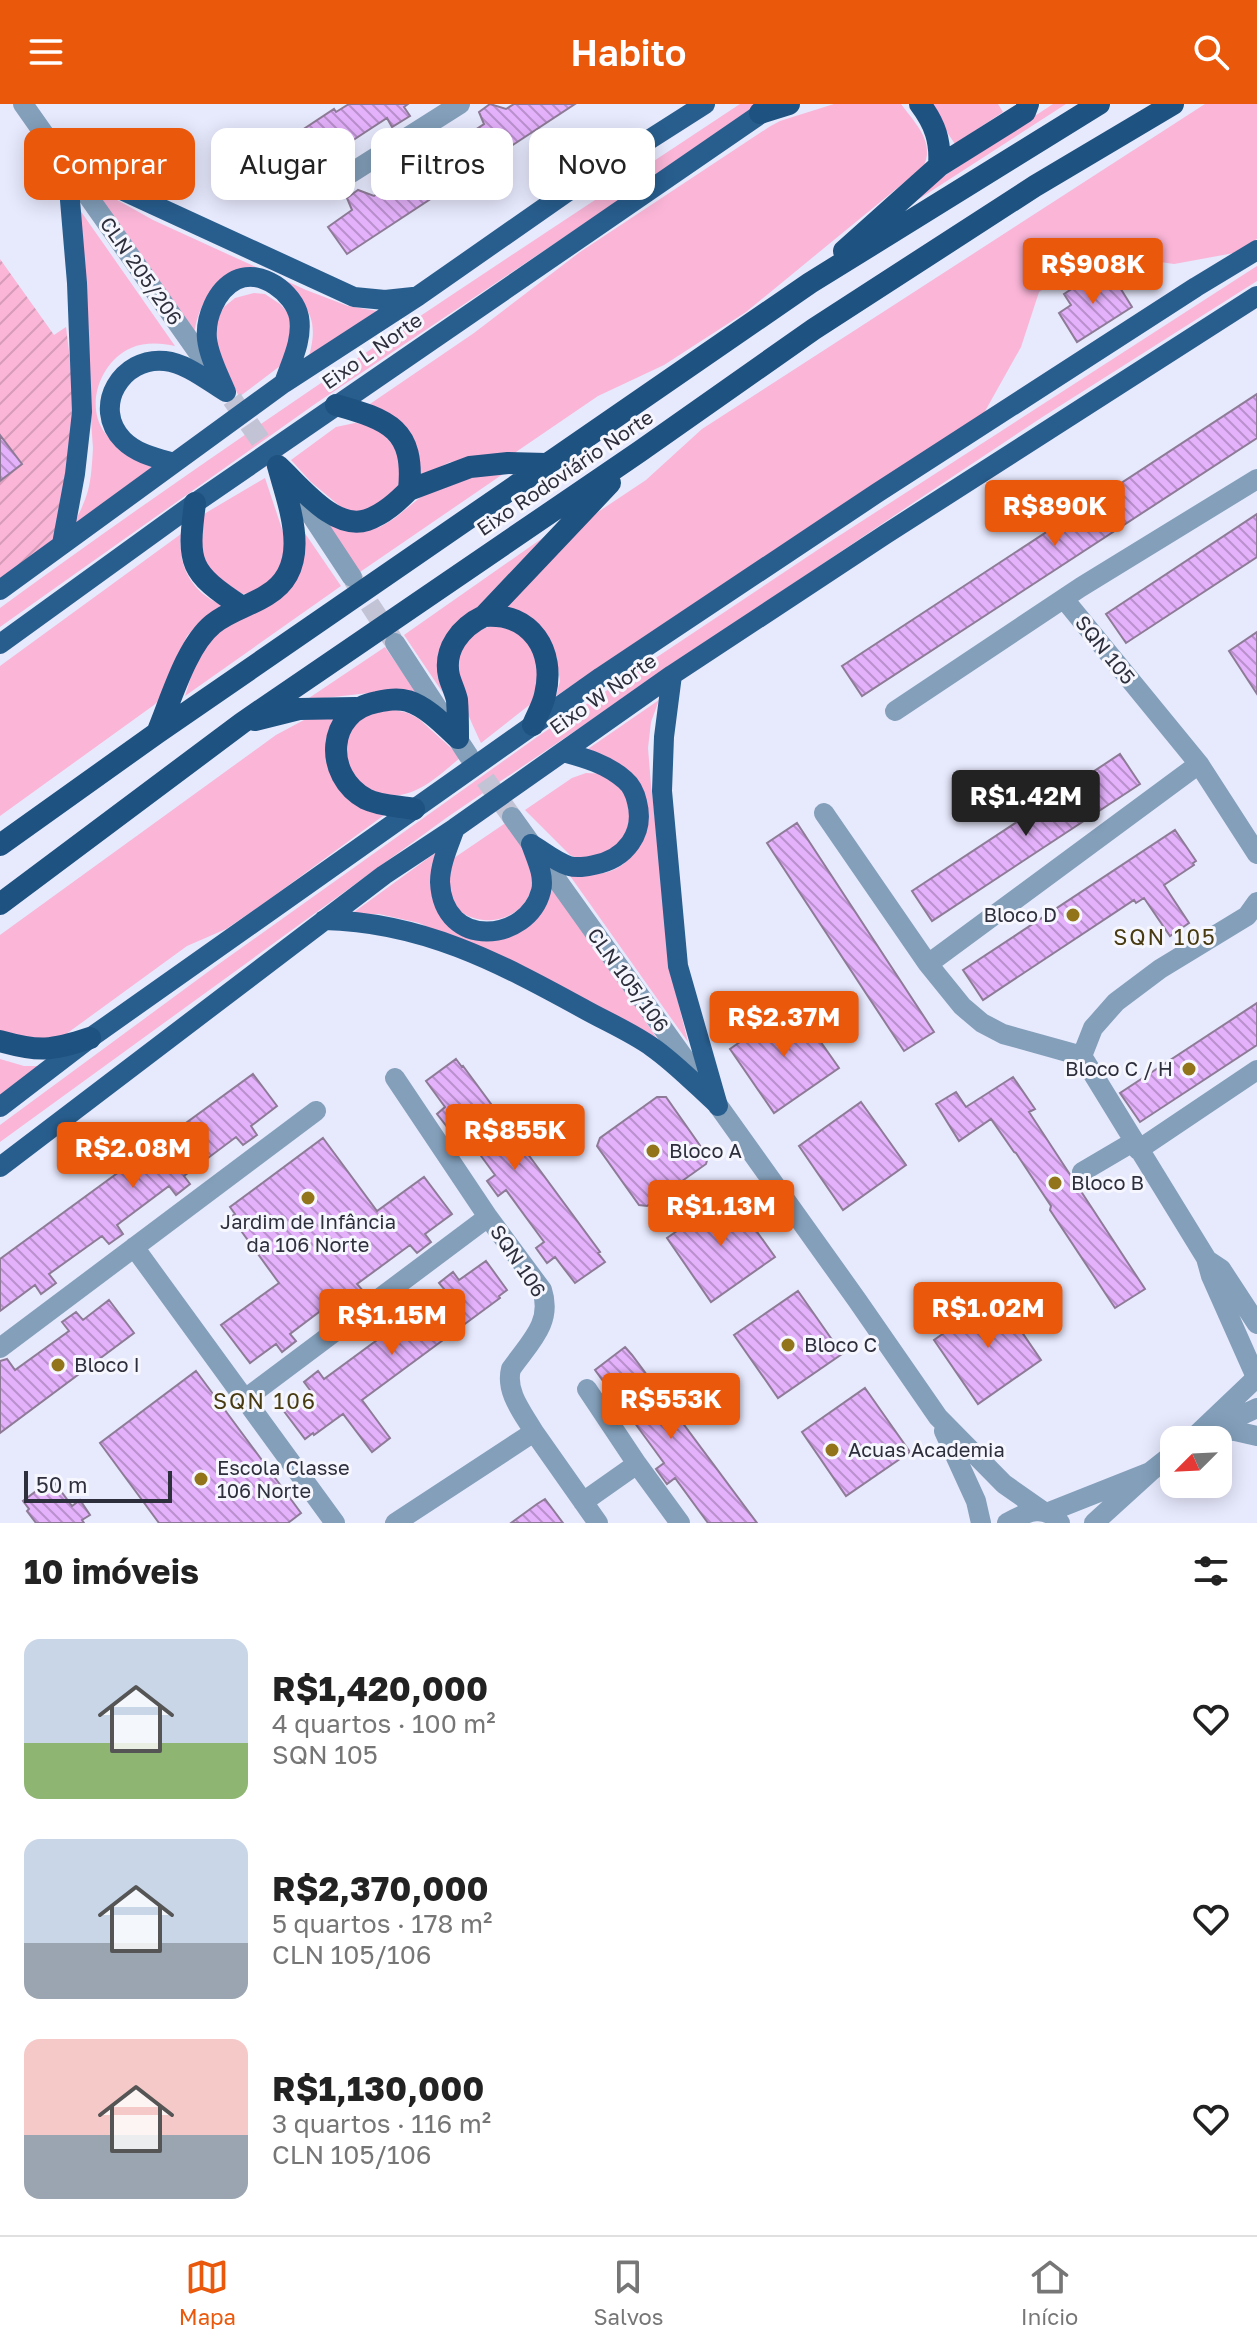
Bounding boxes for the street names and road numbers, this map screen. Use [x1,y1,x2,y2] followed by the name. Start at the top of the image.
[96,212,188,329] street label: CLN 205/206
[317,307,426,393] street label: Eixo L Norte
[472,404,657,540] street label: Eixo Rodoviário Norte
[1071,610,1141,689] street label: SQN 105
[545,648,660,739] street label: Eixo W Norte
[583,923,675,1036] street label: CLN 105/106
[486,1220,552,1301] street label: SQN 106

